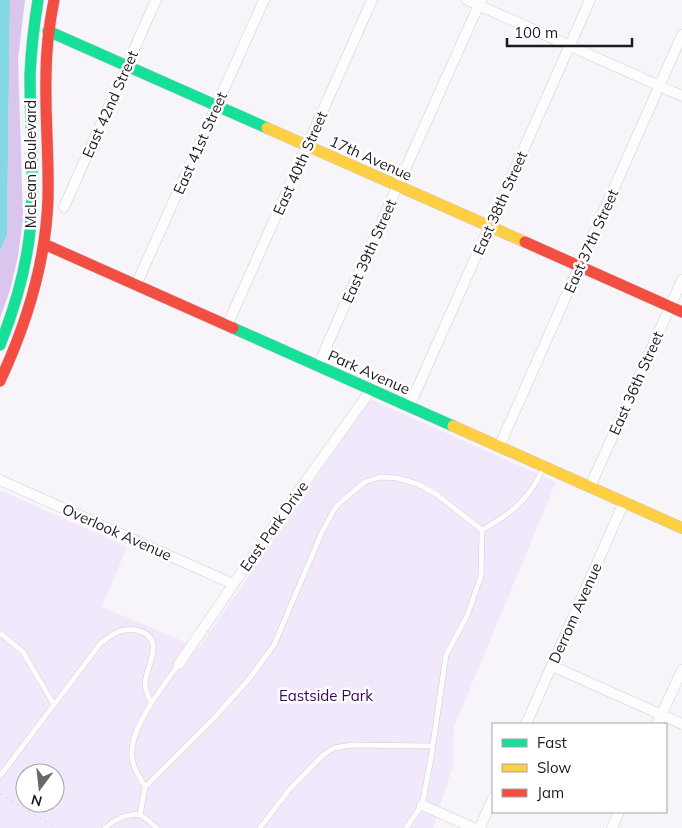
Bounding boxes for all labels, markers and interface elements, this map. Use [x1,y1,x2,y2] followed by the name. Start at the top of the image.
[507,15,632,47] scale bar
[514,23,558,42] text: 100 m
[78,47,142,161] street label: East 42nd Street
[169,89,231,197] street label: East 41st Street
[21,100,40,228] street label: McLean Boulevard
[269,108,331,218] street label: East 40th Street
[327,131,415,185] street label: 17th Avenue
[469,148,531,258] street label: East 38th Street
[560,186,622,296] street label: East 37th Street
[338,196,400,306] street label: East 39th Street
[605,328,667,438] street label: East 36th Street
[325,345,413,399] street label: Park Avenue
[236,477,312,575] street label: East Park Drive
[59,499,175,565] street label: Overlook Avenue
[544,560,606,666] street label: Derrom Avenue
[279,686,373,705] park label: Eastside Park
[492,723,667,813] legend
[537,733,567,752] text: Fast
[537,758,571,777] text: Slow
[15,763,65,813] north arrow
[537,783,564,802] text: Jam
[29,790,44,811] text: N

